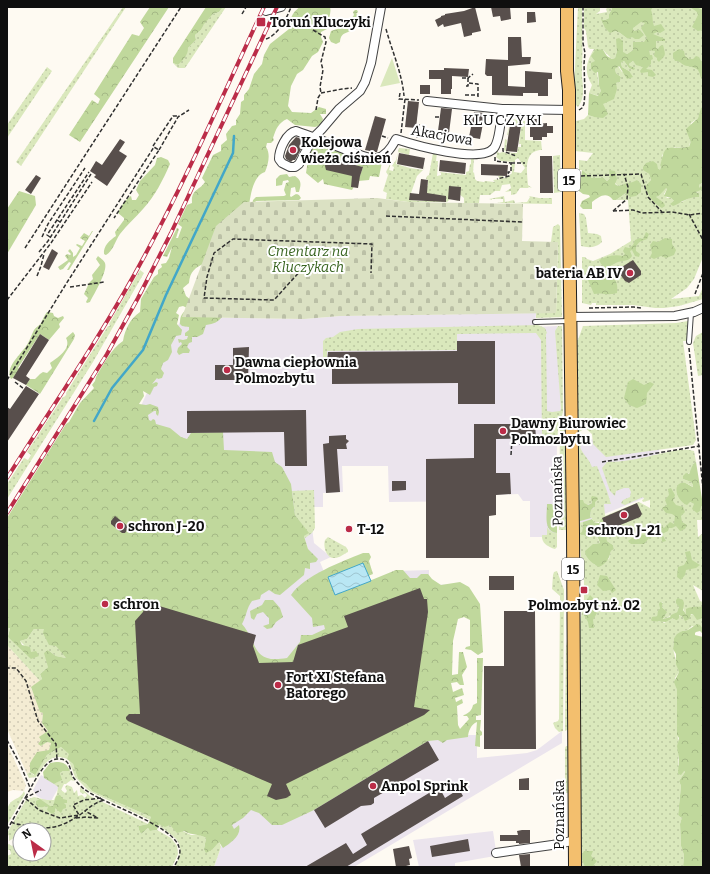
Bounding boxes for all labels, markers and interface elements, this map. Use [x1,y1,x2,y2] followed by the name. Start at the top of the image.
[270,14,371,31] place label: Toruń Kluczyki
[255,16,267,28] marker: Toruń Kluczyki
[463,111,543,129] district label: KLUCZYKI
[410,122,474,149] street label: Akacjowa
[300,134,391,167] place label: Kolejowa wieża ciśnień
[288,145,298,155] marker: Kolejowa wieża ciśnień
[558,169,580,191] road number: 15
[267,243,349,276] park label: Cmentarz na Kluczykach
[536,265,622,282] place label: bateria AB IV
[625,268,635,278] marker: bateria AB IV
[235,354,357,387] place label: Dawna ciepłownia Polmozbytu
[222,365,232,375] marker: Dawna ciepłownia Polmozbytu
[511,415,626,448] place label: Dawny Biurowiec Polmozbytu
[498,426,508,436] marker: Dawny Biurowiec Polmozbytu
[548,455,567,526] street label: Poznańska
[619,510,629,520] marker: schron J-21
[128,518,205,535] place label: schron J-20
[115,521,125,531] marker: schron J-20
[357,521,384,538] place label: T-12
[587,522,661,539] place label: schron J-21
[344,524,354,534] marker: T-12
[562,558,584,580] road number: 15
[579,585,589,595] marker: Polmozbyt nż. 02
[113,596,159,613] place label: schron
[528,597,640,614] place label: Polmozbyt nż. 02
[100,599,110,609] marker: schron
[286,669,384,702] place label: Fort XI Stefana Batorego
[273,680,283,690] marker: Fort XI Stefana Batorego
[381,778,469,795] place label: Anpol Sprink
[551,780,568,850] street label: Poznańska
[368,781,378,791] marker: Anpol Sprink
[12,822,52,862] north arrow
[20,826,34,842] text: N

